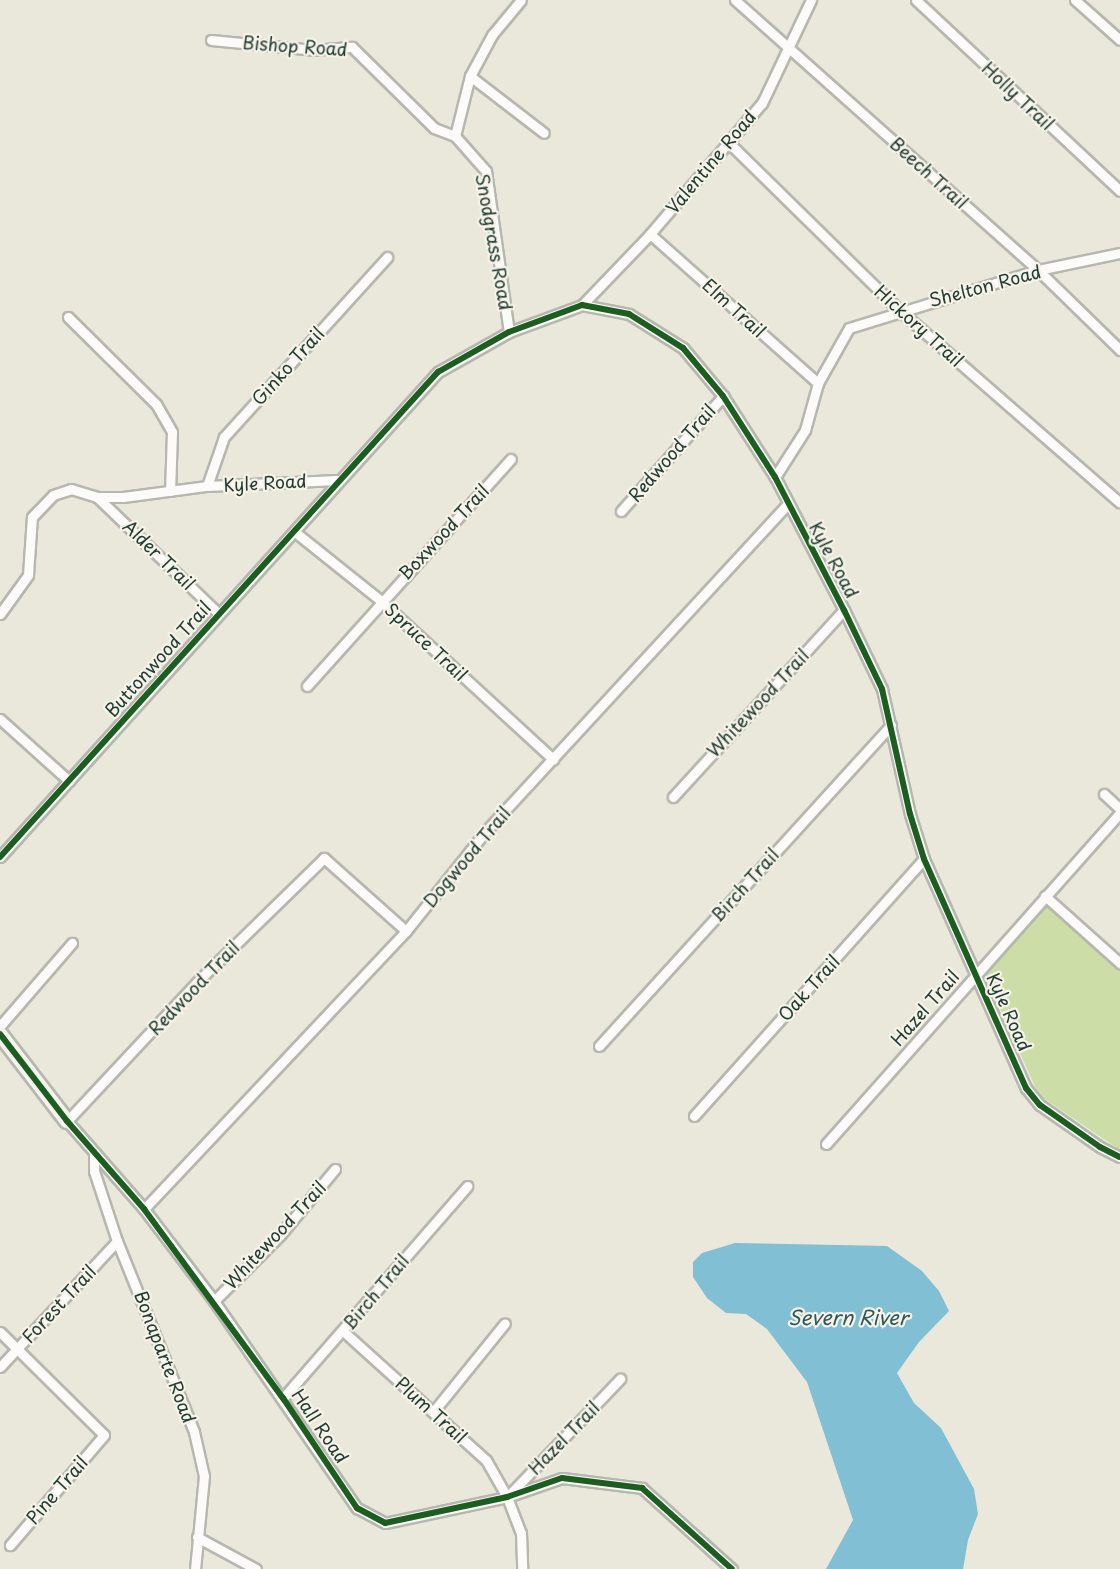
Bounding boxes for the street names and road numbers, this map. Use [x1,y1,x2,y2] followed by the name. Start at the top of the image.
[241,32,349,60] street label: Bishop Road
[977,57,1059,135] street label: Holly Trail
[661,106,761,218] street label: Valentine Road
[886,133,972,213] street label: Beech Trail
[471,172,517,312] street label: Snodgrass Road
[927,261,1043,311] street label: Shelton Road
[698,274,770,342] street label: Elm Trail
[870,280,968,372] street label: Hickory Trail
[247,323,329,409] street label: Ginko Trail
[624,400,720,506] street label: Redwood Trail
[222,470,308,496] street label: Kyle Road
[394,480,494,584] street label: Boxwood Trail
[118,515,200,595] street label: Alder Trail
[804,517,864,603] street label: Kyle Road
[100,596,216,722] street label: Buttonwood Trail
[380,598,472,686] street label: Spruce Trail
[702,644,814,762] street label: Whitewood Trail
[418,802,516,912] street label: Dogwood Trail
[706,843,784,927] street label: Birch Trail
[144,937,244,1039] street label: Redwood Trail
[773,950,845,1026] street label: Oak Trail
[886,965,964,1051] street label: Hazel Trail
[982,969,1036,1055] street label: Kyle Road
[219,1176,331,1294] street label: Whitewood Trail
[338,1250,414,1334] street label: Birch Trail
[17,1260,101,1348] street label: Forest Trail
[130,1287,200,1427] street label: Bonaparte Road
[391,1372,471,1448] street label: Plum Trail
[287,1385,353,1467] street label: Hall Road
[523,1397,605,1479] street label: Hazel Trail
[22,1452,92,1528] street label: Pine Trail

